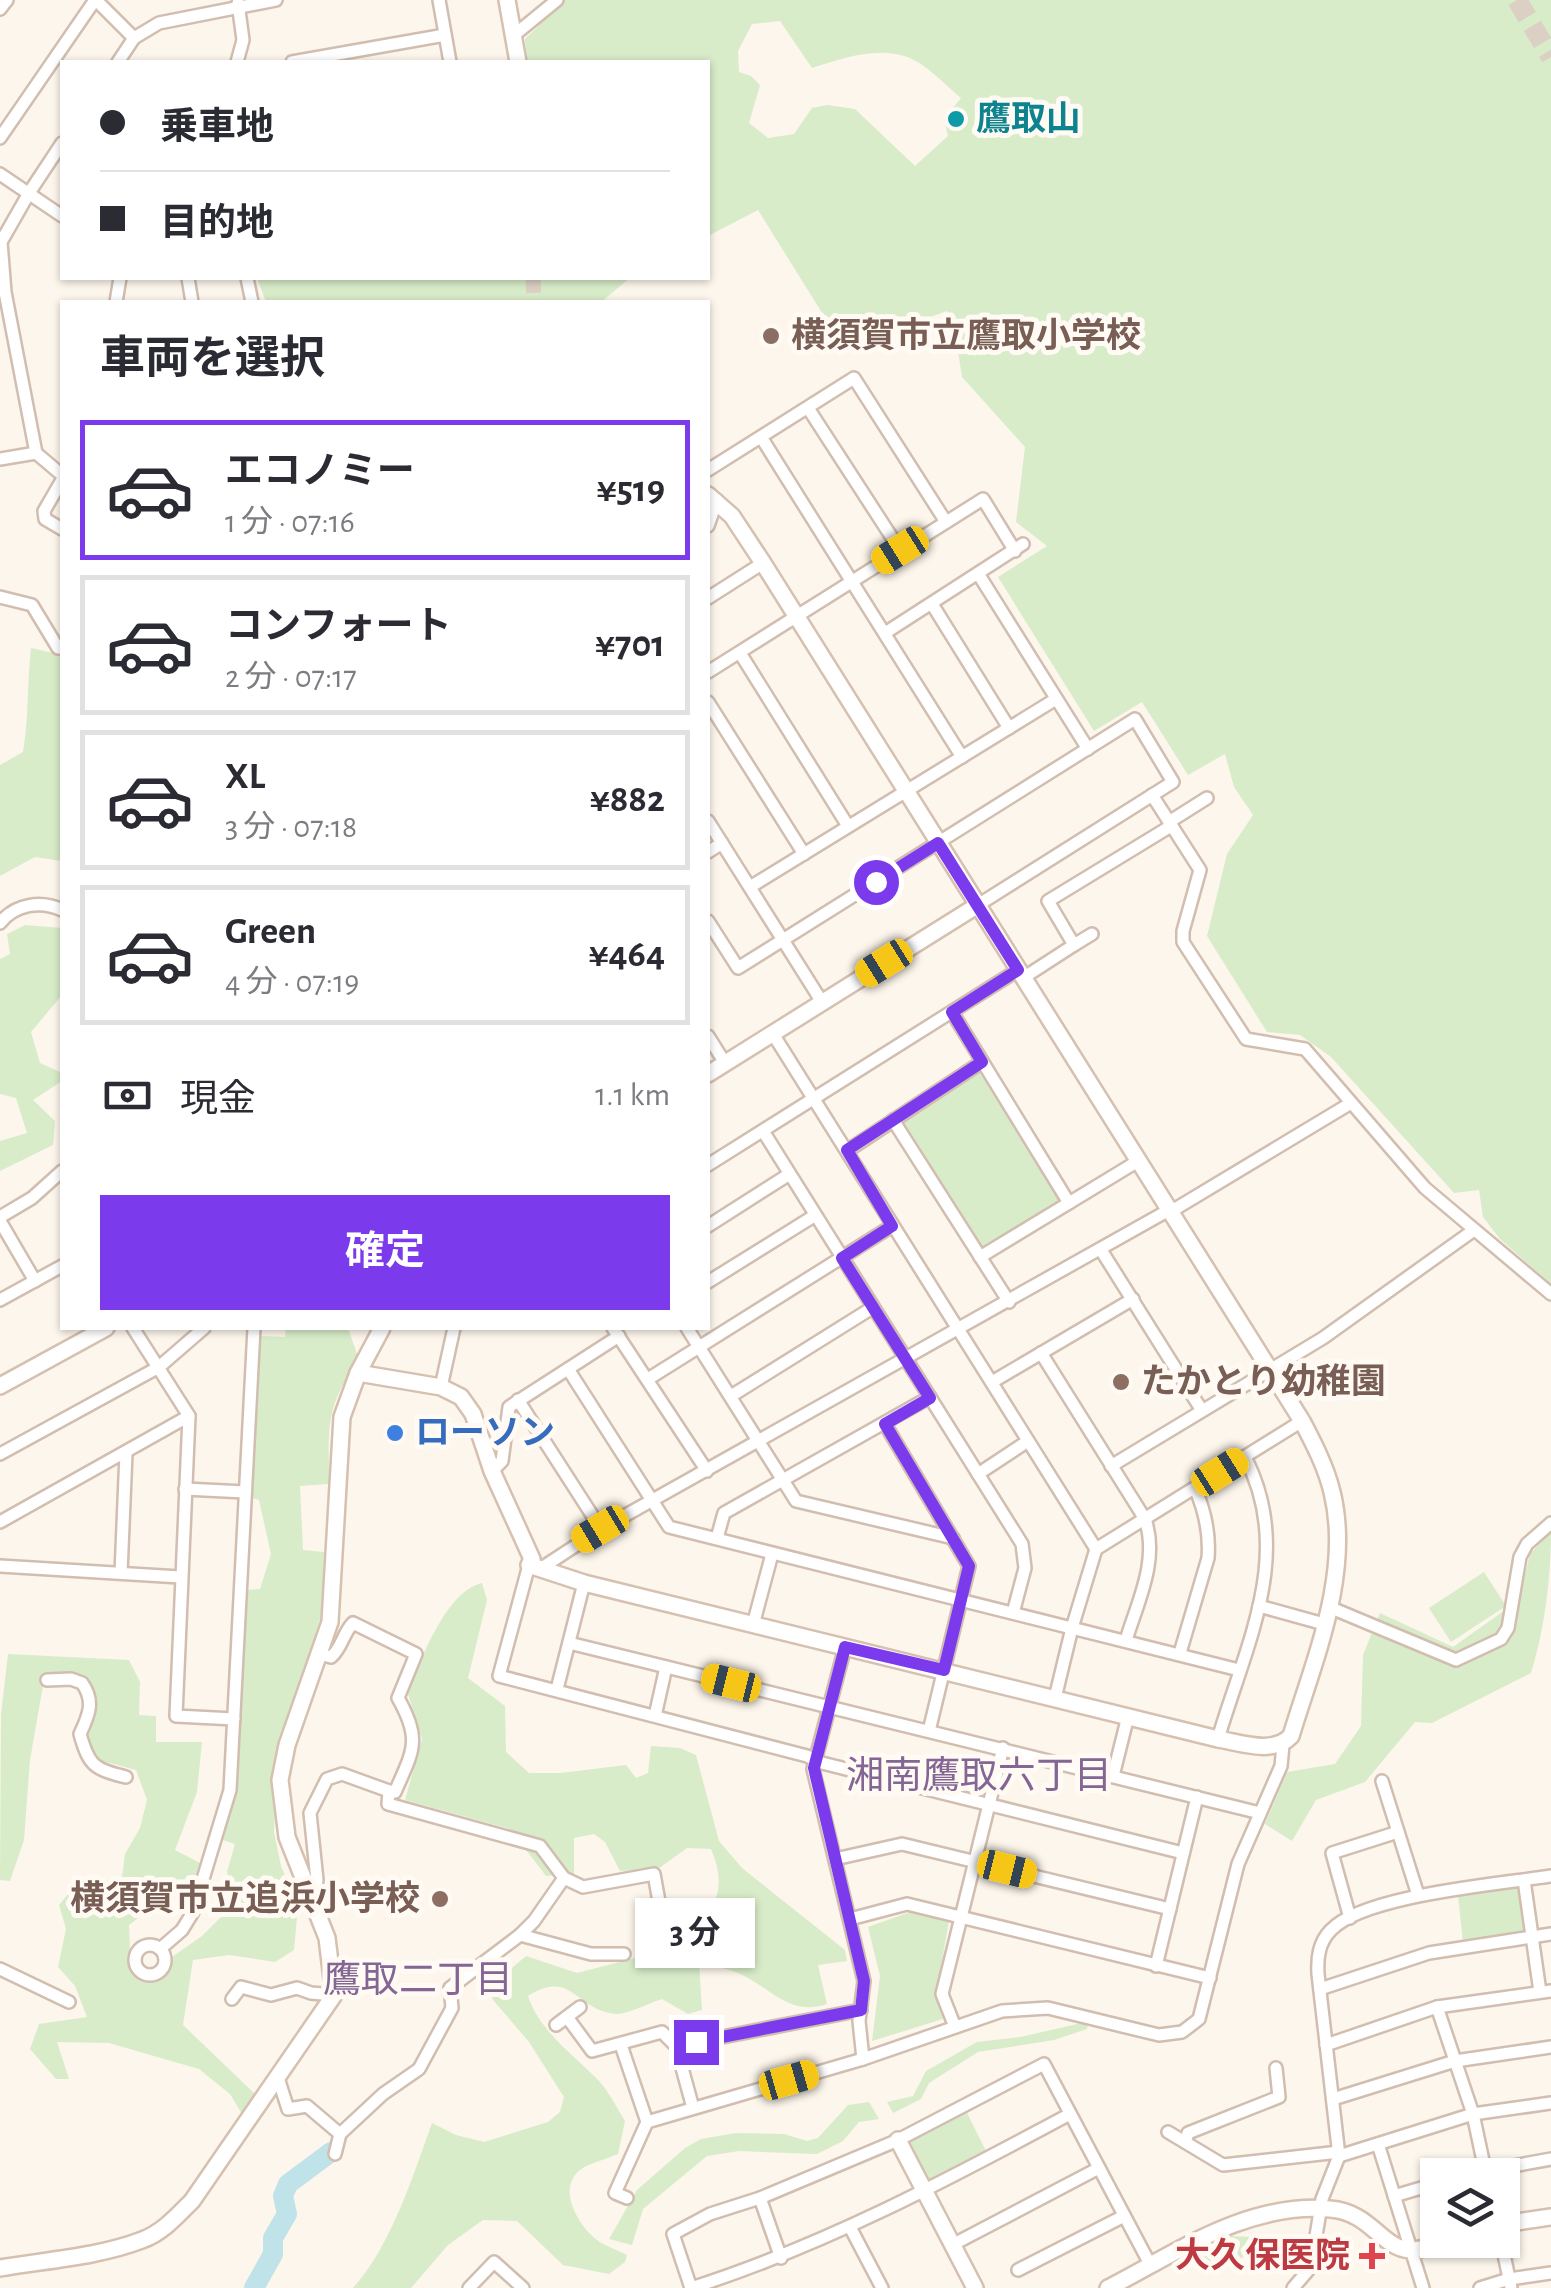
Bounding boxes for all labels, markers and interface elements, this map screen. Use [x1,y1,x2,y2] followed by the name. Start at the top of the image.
[976,100,1081,137] place label: 鷹取山
[945,108,967,130] marker: 鷹取山
[160,109,274,147] text: 乗車地
[160,205,274,243] text: 目的地
[791,316,1141,354] place label: 横須賀市立鷹取小学校
[760,325,782,347] marker: 横須賀市立鷹取小学校
[100,337,325,382] text: 車両を選択
[105,445,195,535] icon: car
[225,453,415,491] text: エコノミー
[597,471,665,509] text: ¥519
[225,506,355,538] text: 1 分 · 07:16
[867,521,933,579] car
[105,600,195,690] icon: car
[225,608,452,646] text: コンフォート
[595,626,665,664] text: ¥701
[225,661,357,693] text: 2 分 · 07:17
[105,755,195,845] icon: car
[225,758,265,796] text: XL
[590,781,665,819] text: ¥882
[225,811,357,843] text: 3 分 · 07:18
[854,860,899,905] route start
[105,910,195,1000] icon: car
[225,913,316,951] text: Green
[851,934,917,992] car
[588,936,665,974] text: ¥464
[225,966,359,998] text: 4 分 · 07:19
[100,1068,155,1123] icon: cash
[595,1079,670,1111] text: 1.1 km
[180,1081,256,1119] text: 現金
[100,1195,670,1310] button: 確定
[1141,1363,1386,1400] place label: たかとり幼稚園
[1110,1371,1132,1393] marker: たかとり幼稚園
[415,1416,555,1451] place label: ローソン
[384,1422,406,1444] marker: ローソン
[1187,1443,1253,1501] car
[567,1501,633,1557] car
[698,1661,764,1705] car
[846,1756,1112,1796] district label: 湘南鷹取六丁目
[974,1847,1040,1891] car
[70,1879,420,1917] place label: 横須賀市立追浜小学校
[429,1888,451,1910] marker: 横須賀市立追浜小学校
[636,1897,756,1967] callout: 3 分
[670,1917,720,1949] text: 3 分
[323,1960,513,2000] district label: 鷹取二丁目
[674,2020,719,2065] route end
[756,2057,822,2103] car
[1420,2158,1520,2258] map controls
[1420,2158,1520,2258] button: layers
[1175,2237,1350,2274] place label: 大久保医院
[1359,2243,1385,2269] marker: 大久保医院

